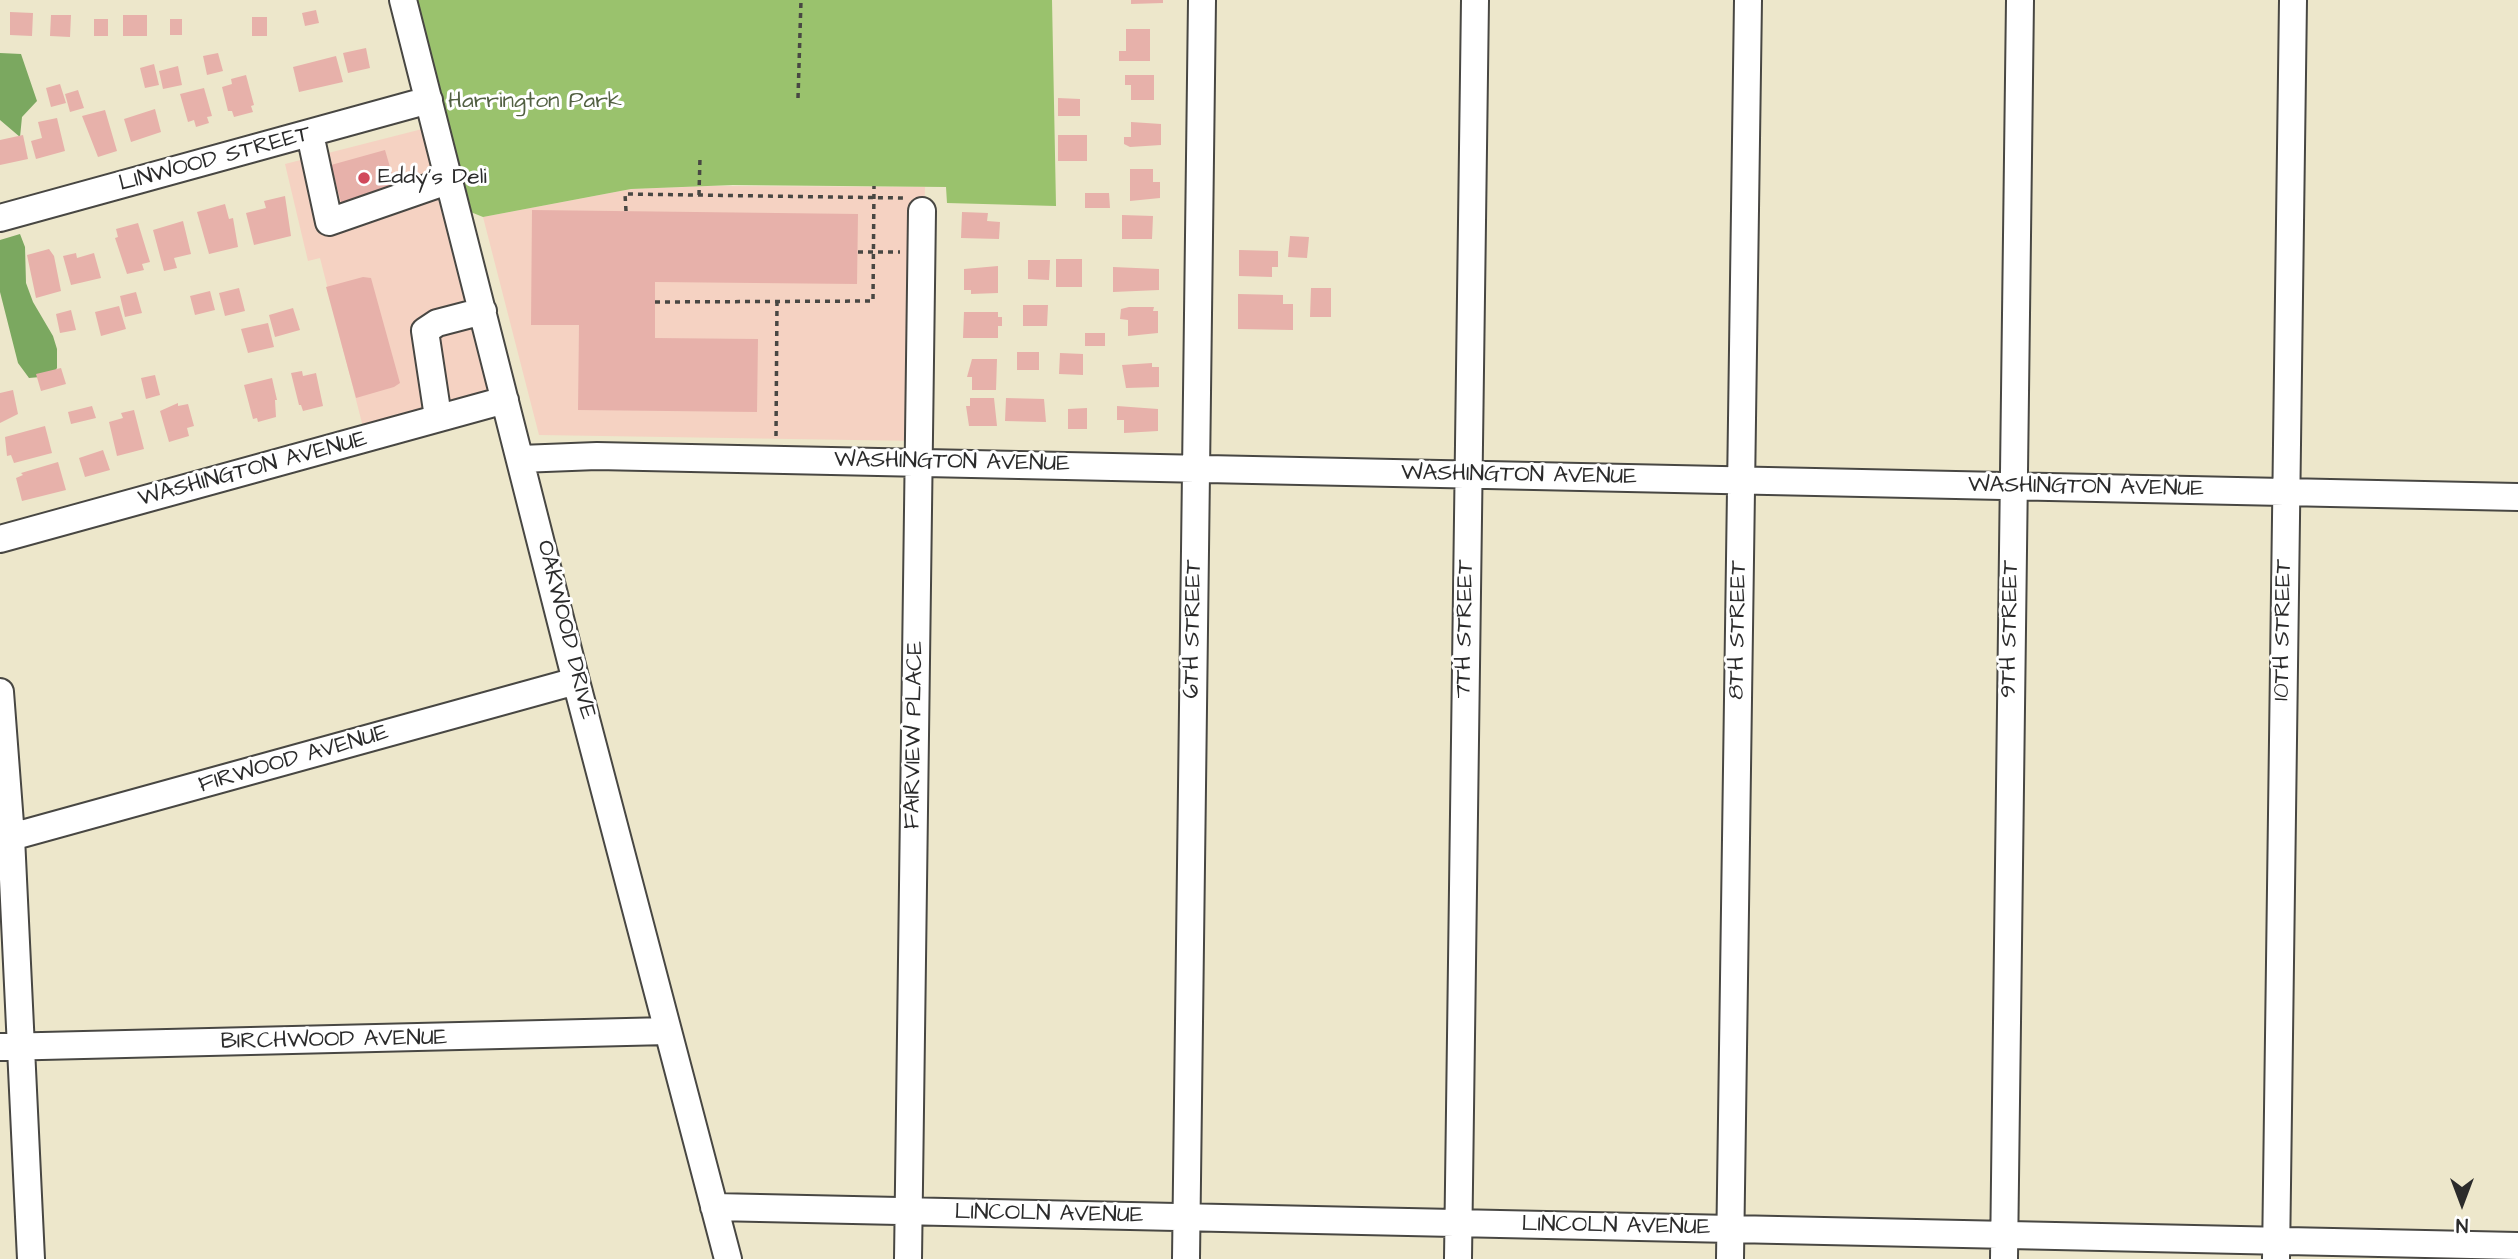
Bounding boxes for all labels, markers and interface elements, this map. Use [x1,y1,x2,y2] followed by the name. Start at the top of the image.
[448,88,622,116] park label: Harrington Park
[116,121,314,199] street label: LINWOOD STREET
[378,164,487,192] place label: Eddy's Deli
[356,170,372,186] marker: Eddy's Deli
[135,426,371,514] street label: WASHINGTON AVENUE
[834,447,1070,479] street label: WASHINGTON AVENUE
[1401,460,1637,492] street label: WASHINGTON AVENUE
[1968,472,2204,504] street label: WASHINGTON AVENUE
[529,538,601,722] street label: OAKWOOD DRIVE
[1179,559,1209,699] street label: 6TH STREET
[1451,559,1481,699] street label: 7TH STREET
[2269,559,2299,701] street label: 10TH STREET
[1724,560,1754,700] street label: 8TH STREET
[1996,560,2026,698] street label: 9TH STREET
[900,641,930,829] street label: FAIRVIEW PLACE
[196,720,392,800] street label: FIRWOOD AVENUE
[220,1025,448,1057] street label: BIRCHWOOD AVENUE
[2427,1168,2497,1238] north arrow
[954,1200,1144,1230] street label: LINCOLN AVENUE
[2456,1211,2468,1238] text: N
[1521,1212,1711,1242] street label: LINCOLN AVENUE

